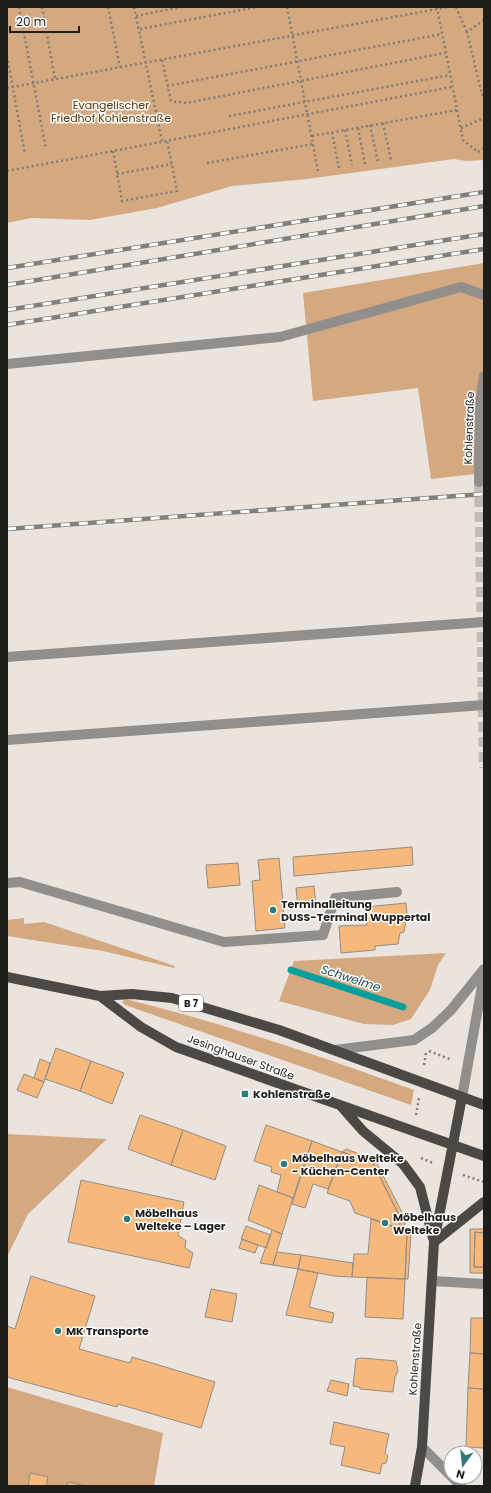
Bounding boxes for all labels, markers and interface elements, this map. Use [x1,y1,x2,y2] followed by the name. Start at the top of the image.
[10,8,79,34] scale bar
[16,13,46,30] text: 20 m
[51,97,171,126] park label: Evangelischer Friedhof Kohlenstraße
[460,391,478,465] street label: Kohlenstraße
[281,896,431,925] place label: Terminalleitung DUSS-Terminal Wuppertal
[268,905,278,915] marker: Terminalleitung DUSS-Terminal Wuppertal
[319,960,384,996] water label: Schwelme
[179,995,203,1011] road number: B 7
[185,1030,297,1084] street label: Jesinghauser Straße
[253,1086,331,1102] place label: Kohlenstraße
[240,1089,250,1099] marker: Kohlenstraße
[292,1150,404,1179] place label: Möbelhaus Welteke - Küchen-Center
[279,1159,289,1169] marker: Möbelhaus Welteke - Küchen-Center
[135,1205,226,1234] place label: Möbelhaus Welteke – Lager
[393,1209,456,1238] place label: Möbelhaus Welteke
[122,1214,132,1224] marker: Möbelhaus Welteke – Lager
[380,1218,390,1228] marker: Möbelhaus Welteke
[404,1322,426,1396] street label: Kohlenstraße
[66,1323,149,1339] place label: MK Transporte
[53,1326,63,1336] marker: MK Transporte
[443,1445,483,1485] north arrow
[454,1466,466,1483] text: N

